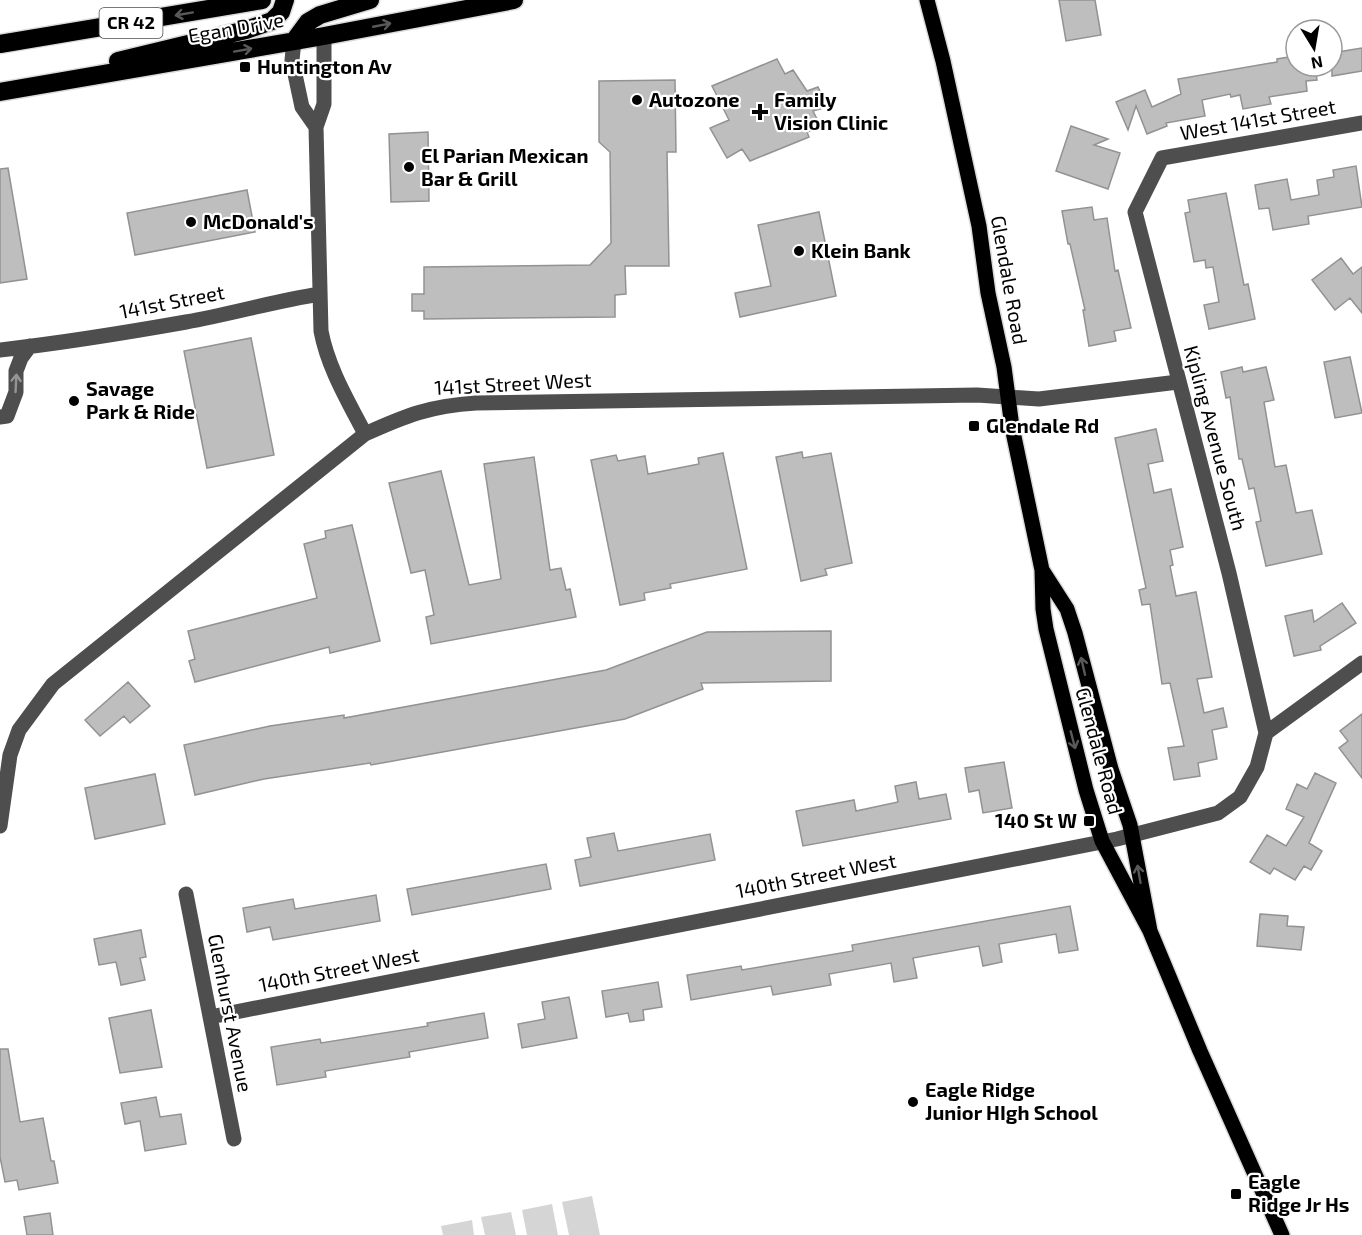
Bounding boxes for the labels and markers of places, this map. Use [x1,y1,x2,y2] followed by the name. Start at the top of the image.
[257,54,393,78] place label: Huntington Av
[238,60,252,74] marker: Huntington Av
[649,87,739,111] place label: Autozone
[774,87,888,134] place label: Family Vision Clinic
[630,93,644,107] marker: Autozone
[751,103,769,121] marker: Family Vision Clinic
[421,143,588,190] place label: El Parian Mexican Bar & Grill
[402,160,416,174] marker: El Parian Mexican Bar & Grill
[203,209,314,233] place label: McDonald's
[184,215,198,229] marker: McDonald's
[811,238,912,262] place label: Klein Bank
[792,244,806,258] marker: Klein Bank
[86,376,195,423] place label: Savage Park & Ride
[67,394,81,408] marker: Savage Park & Ride
[986,413,1099,437] place label: Glendale Rd
[967,419,981,433] marker: Glendale Rd
[995,808,1077,832] place label: 140 St W
[1082,814,1096,828] marker: 140 St W
[925,1077,1098,1124] place label: Eagle Ridge Junior HIgh School
[906,1095,920,1109] marker: Eagle Ridge Junior HIgh School
[1248,1169,1349,1216] place label: Eagle Ridge Jr Hs
[1229,1187,1243,1201] marker: Eagle Ridge Jr Hs

